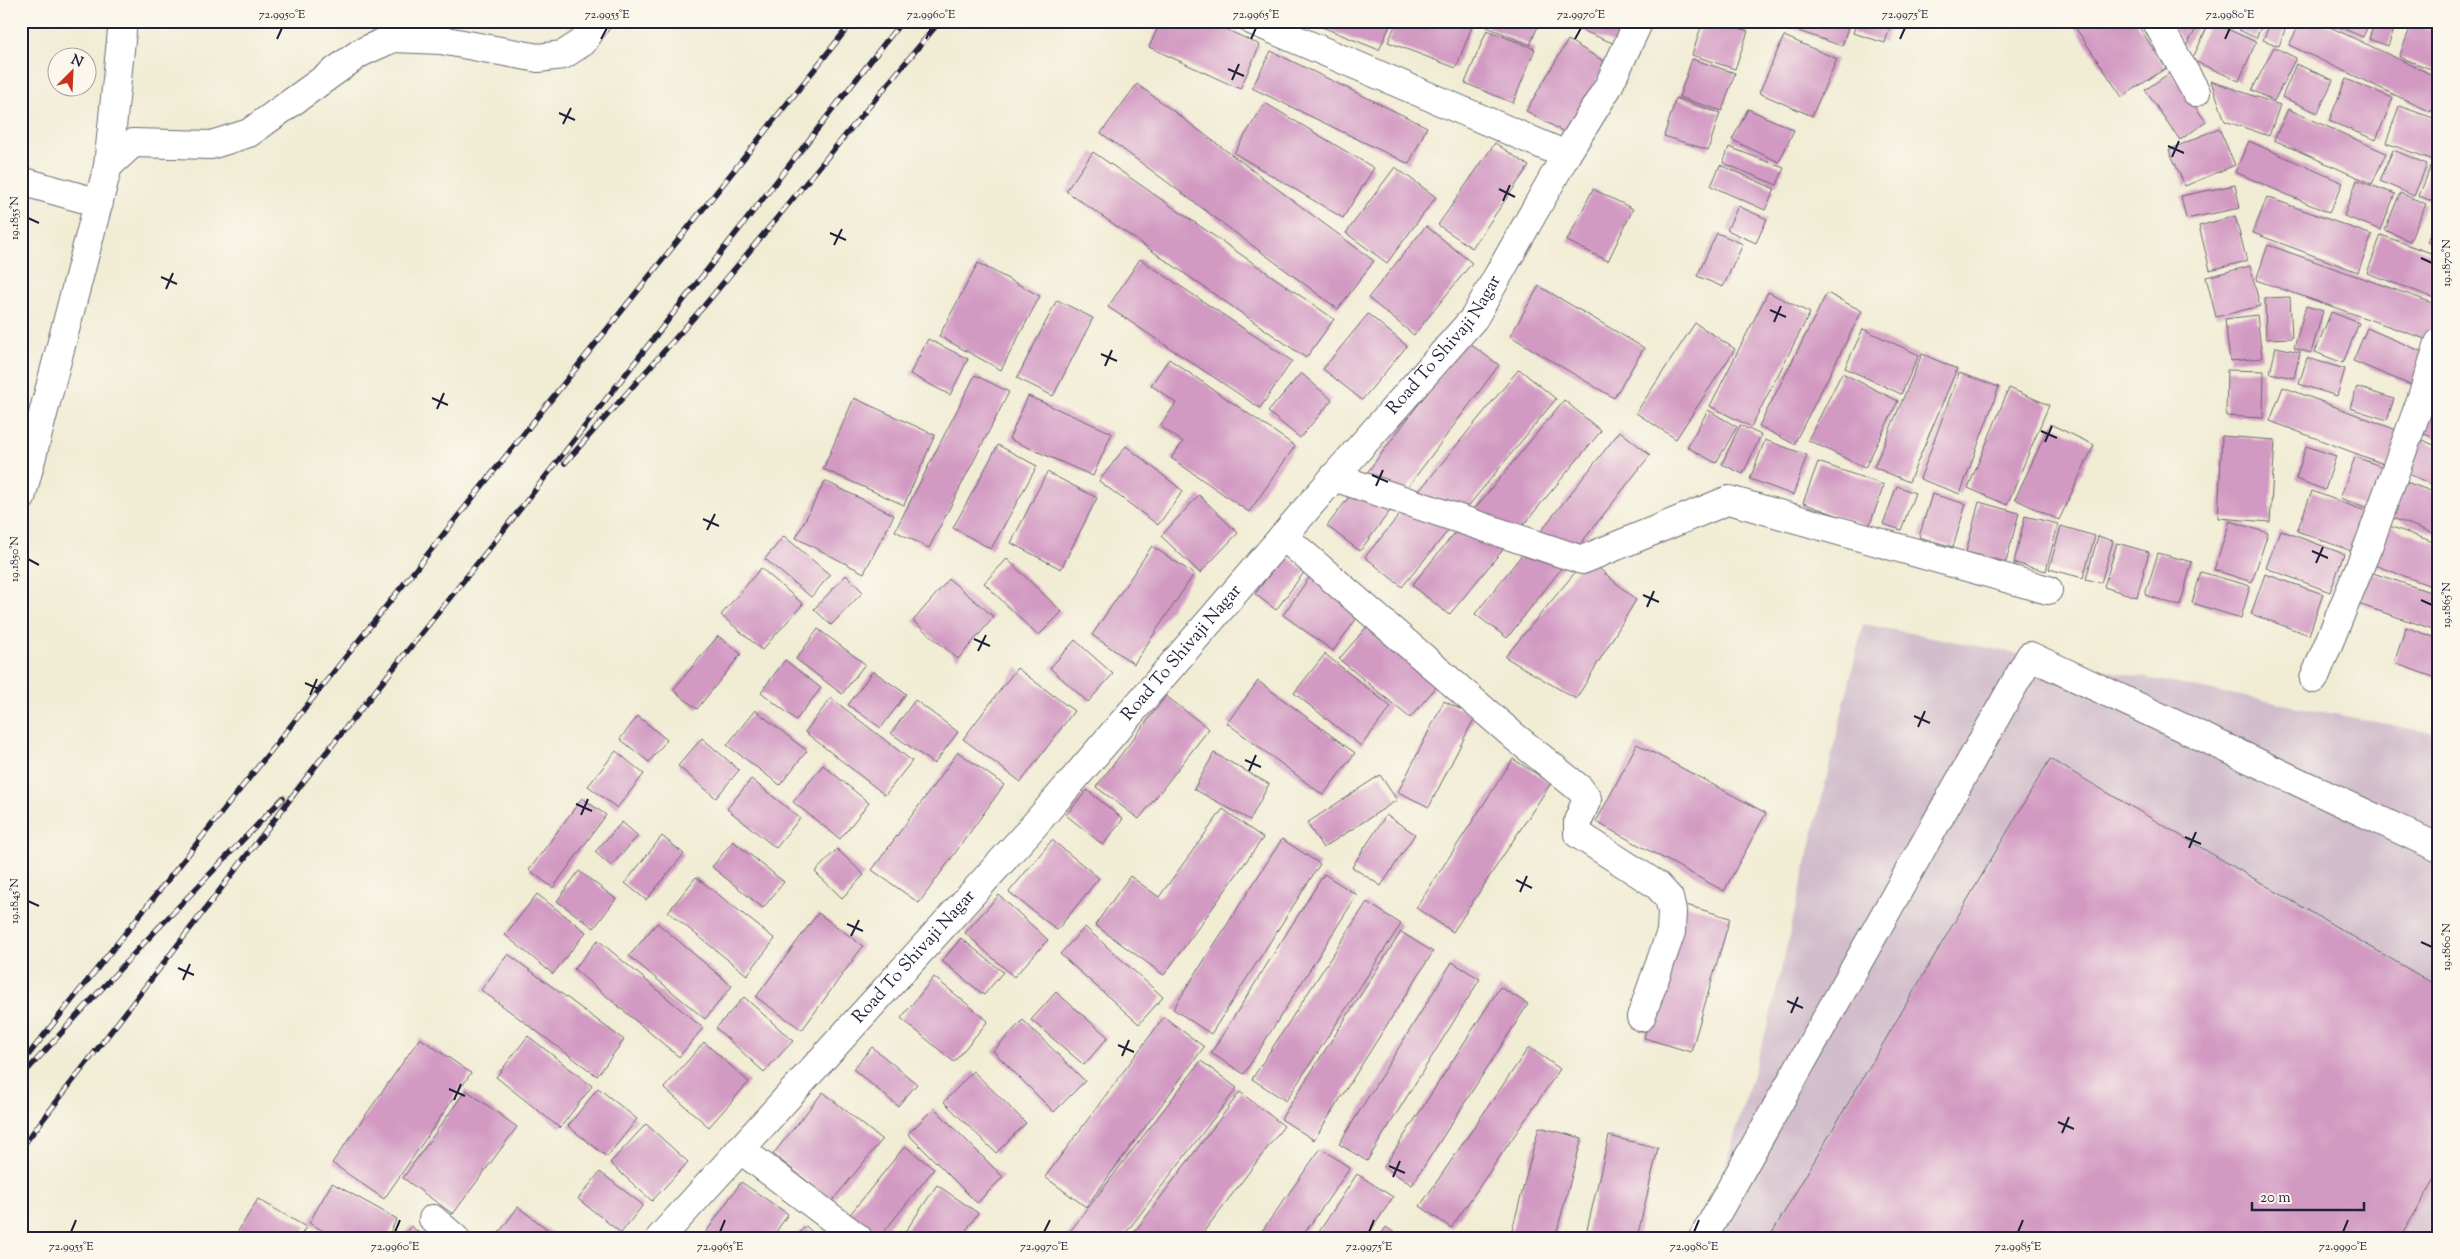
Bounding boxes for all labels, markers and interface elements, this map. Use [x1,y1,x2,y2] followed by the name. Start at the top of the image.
[259,6,306,24] text: 72.9950°E
[585,6,630,24] text: 72.9955°E
[907,6,956,24] text: 72.9960°E
[1233,6,1280,24] text: 72.9965°E
[1557,6,1606,24] text: 72.9970°E
[1882,6,1929,24] text: 72.9975°E
[2206,6,2255,24] text: 72.9980°E
[48,48,98,98] north arrow
[67,51,86,73] text: N
[6,196,24,240] text: 19.1855°N
[2438,239,2456,287] text: 19.1870°N
[1381,271,1509,421] street label: Road To Shivaji Nagar
[6,536,24,582] text: 19.1850°N
[1116,579,1249,727] street label: Road To Shivaji Nagar
[2438,582,2456,628] text: 19.1865°N
[6,878,24,924] text: 19.1845°N
[847,884,982,1030] street label: Road To Shivaji Nagar
[2438,923,2456,971] text: 19.1860°N
[2252,1179,2365,1211] scale bar
[2260,1188,2291,1209] text: 20 m
[49,1238,94,1256] text: 72.9955°E
[371,1238,420,1256] text: 72.9960°E
[697,1238,744,1256] text: 72.9965°E
[1020,1238,1069,1256] text: 72.9970°E
[1346,1238,1393,1256] text: 72.9975°E
[1670,1238,1719,1256] text: 72.9980°E
[1995,1238,2042,1256] text: 72.9985°E
[2319,1238,2368,1256] text: 72.9990°E

